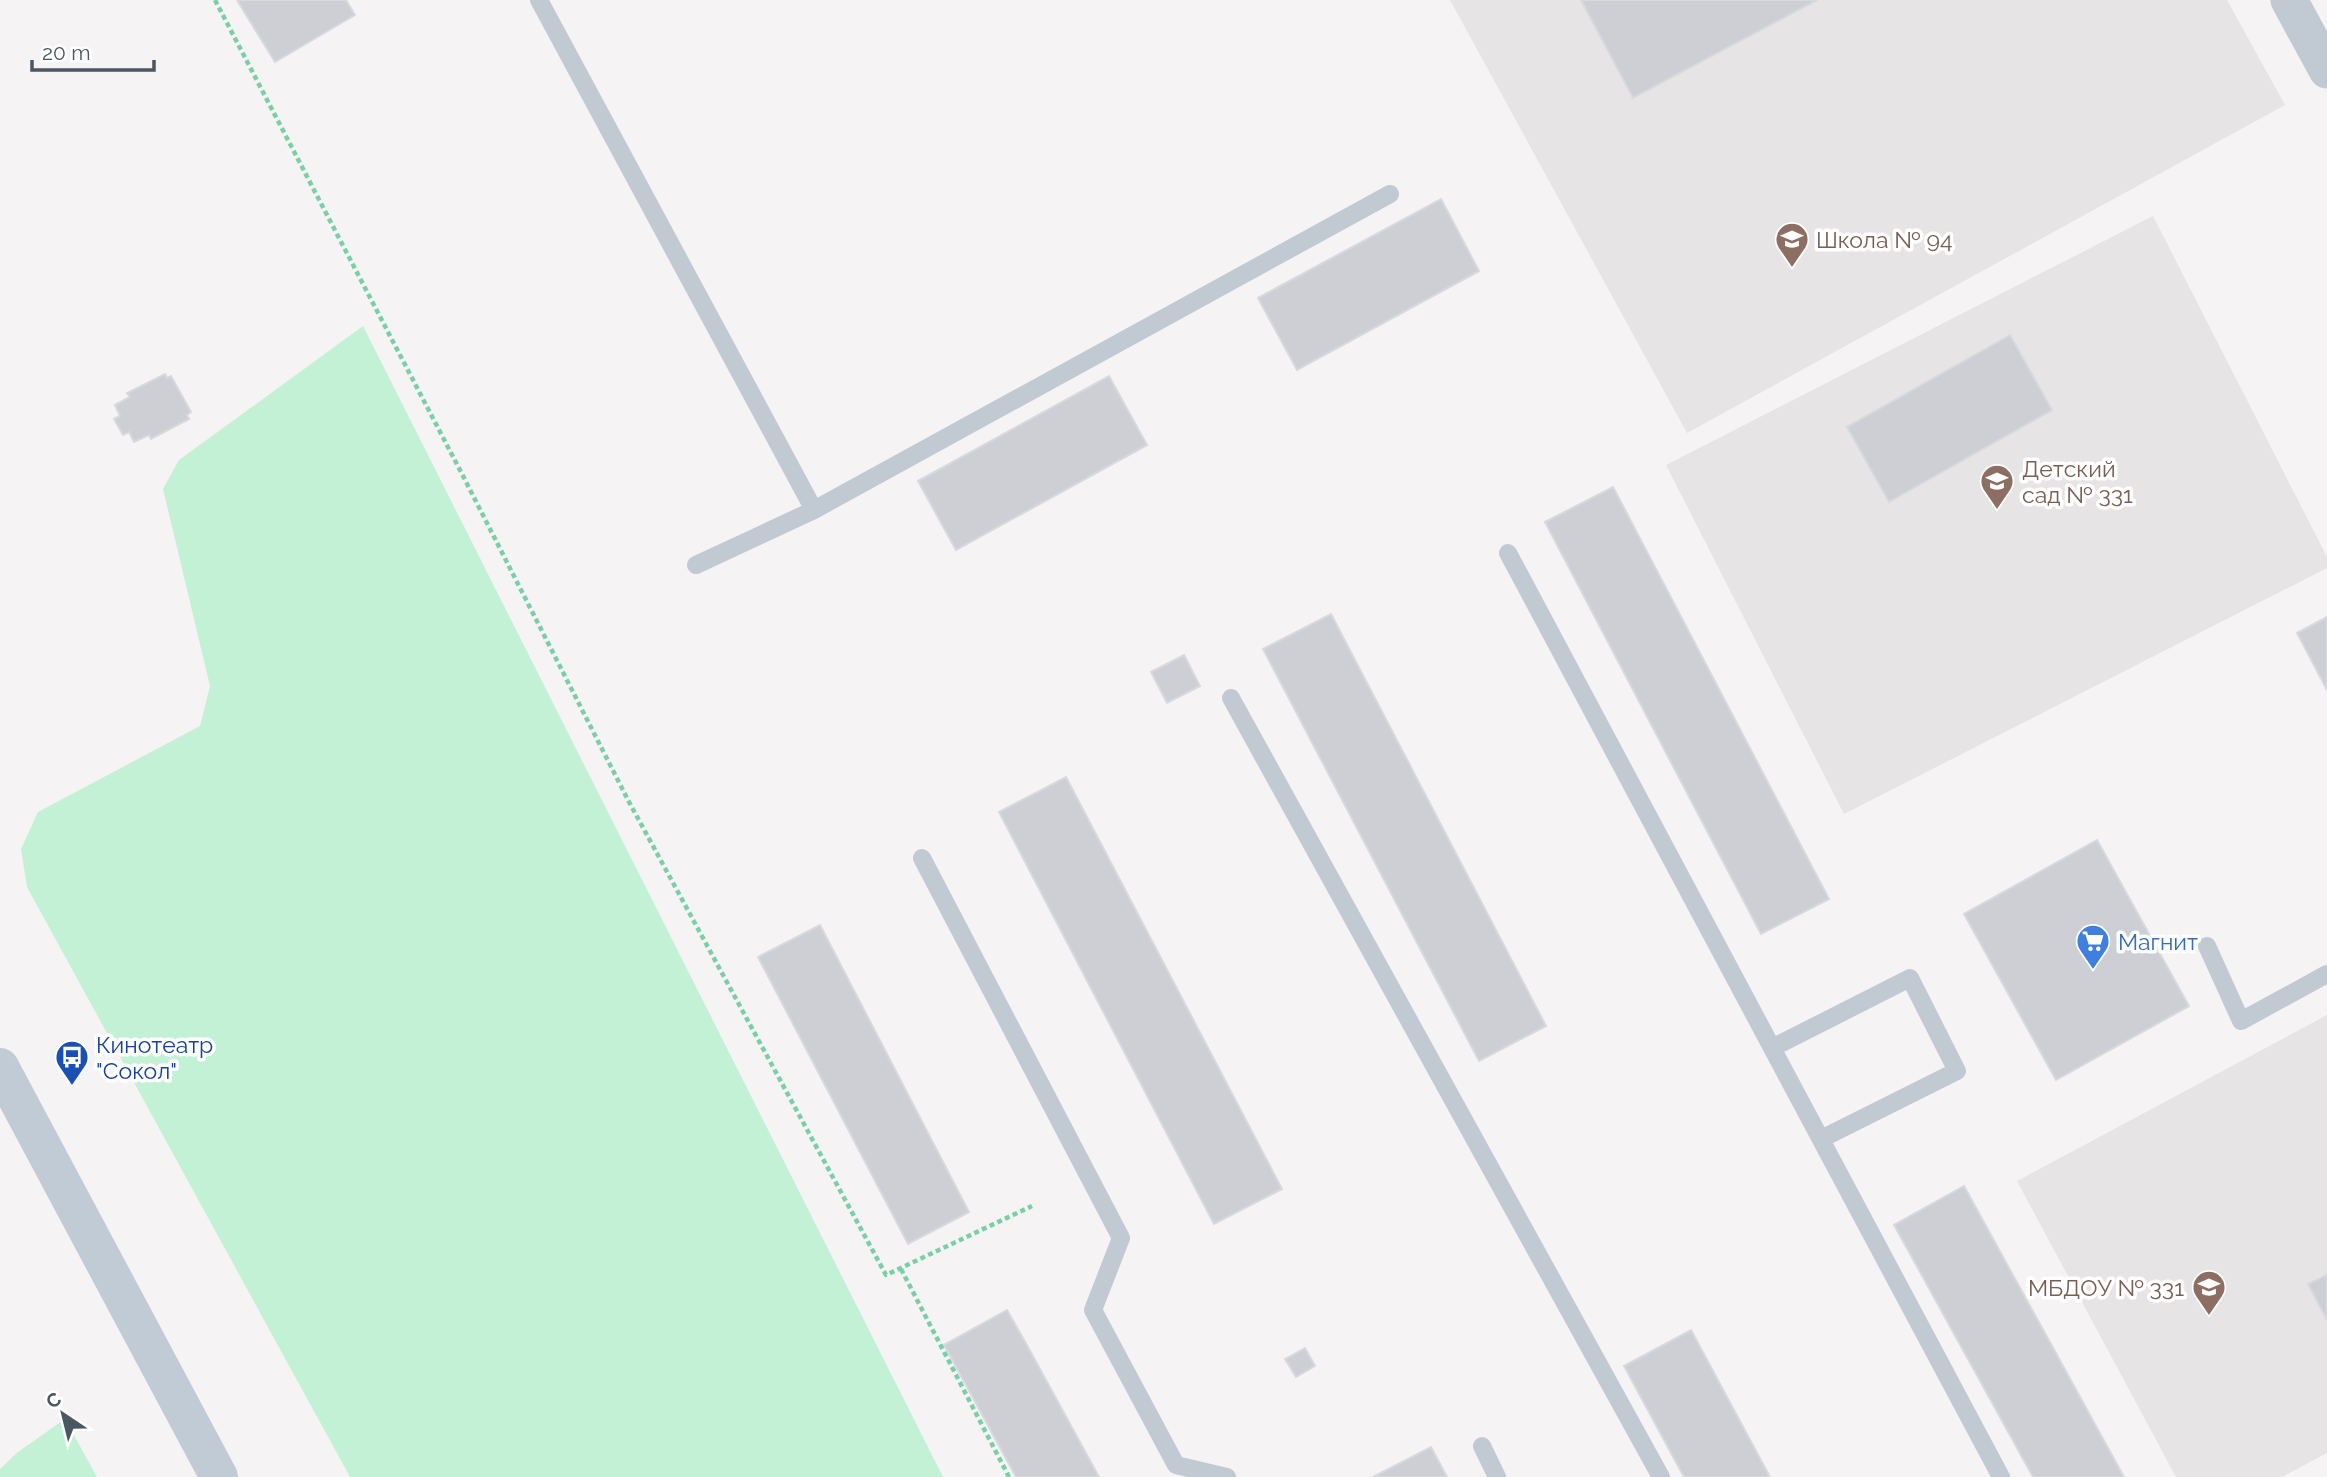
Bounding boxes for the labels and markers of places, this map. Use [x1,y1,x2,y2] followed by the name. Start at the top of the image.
[1773,220,1811,269] school or university icon: Школа № 94
[1816,226,1952,253] place label: Школа № 94
[2022,455,2133,508] place label: Детский сад № 331
[1978,462,2016,511] school or university icon: Детский сад № 331
[2074,922,2112,971] supermarket icon: Магнит
[2118,928,2198,955] place label: Магнит
[96,1031,213,1084] place label: Кинотеатр "Сокол"
[53,1038,91,1087] bus stop icon: Кинотеатр "Сокол"
[2190,1268,2228,1317] school or university icon: МБДОУ № 331
[2028,1274,2184,1301] place label: МБДОУ № 331

